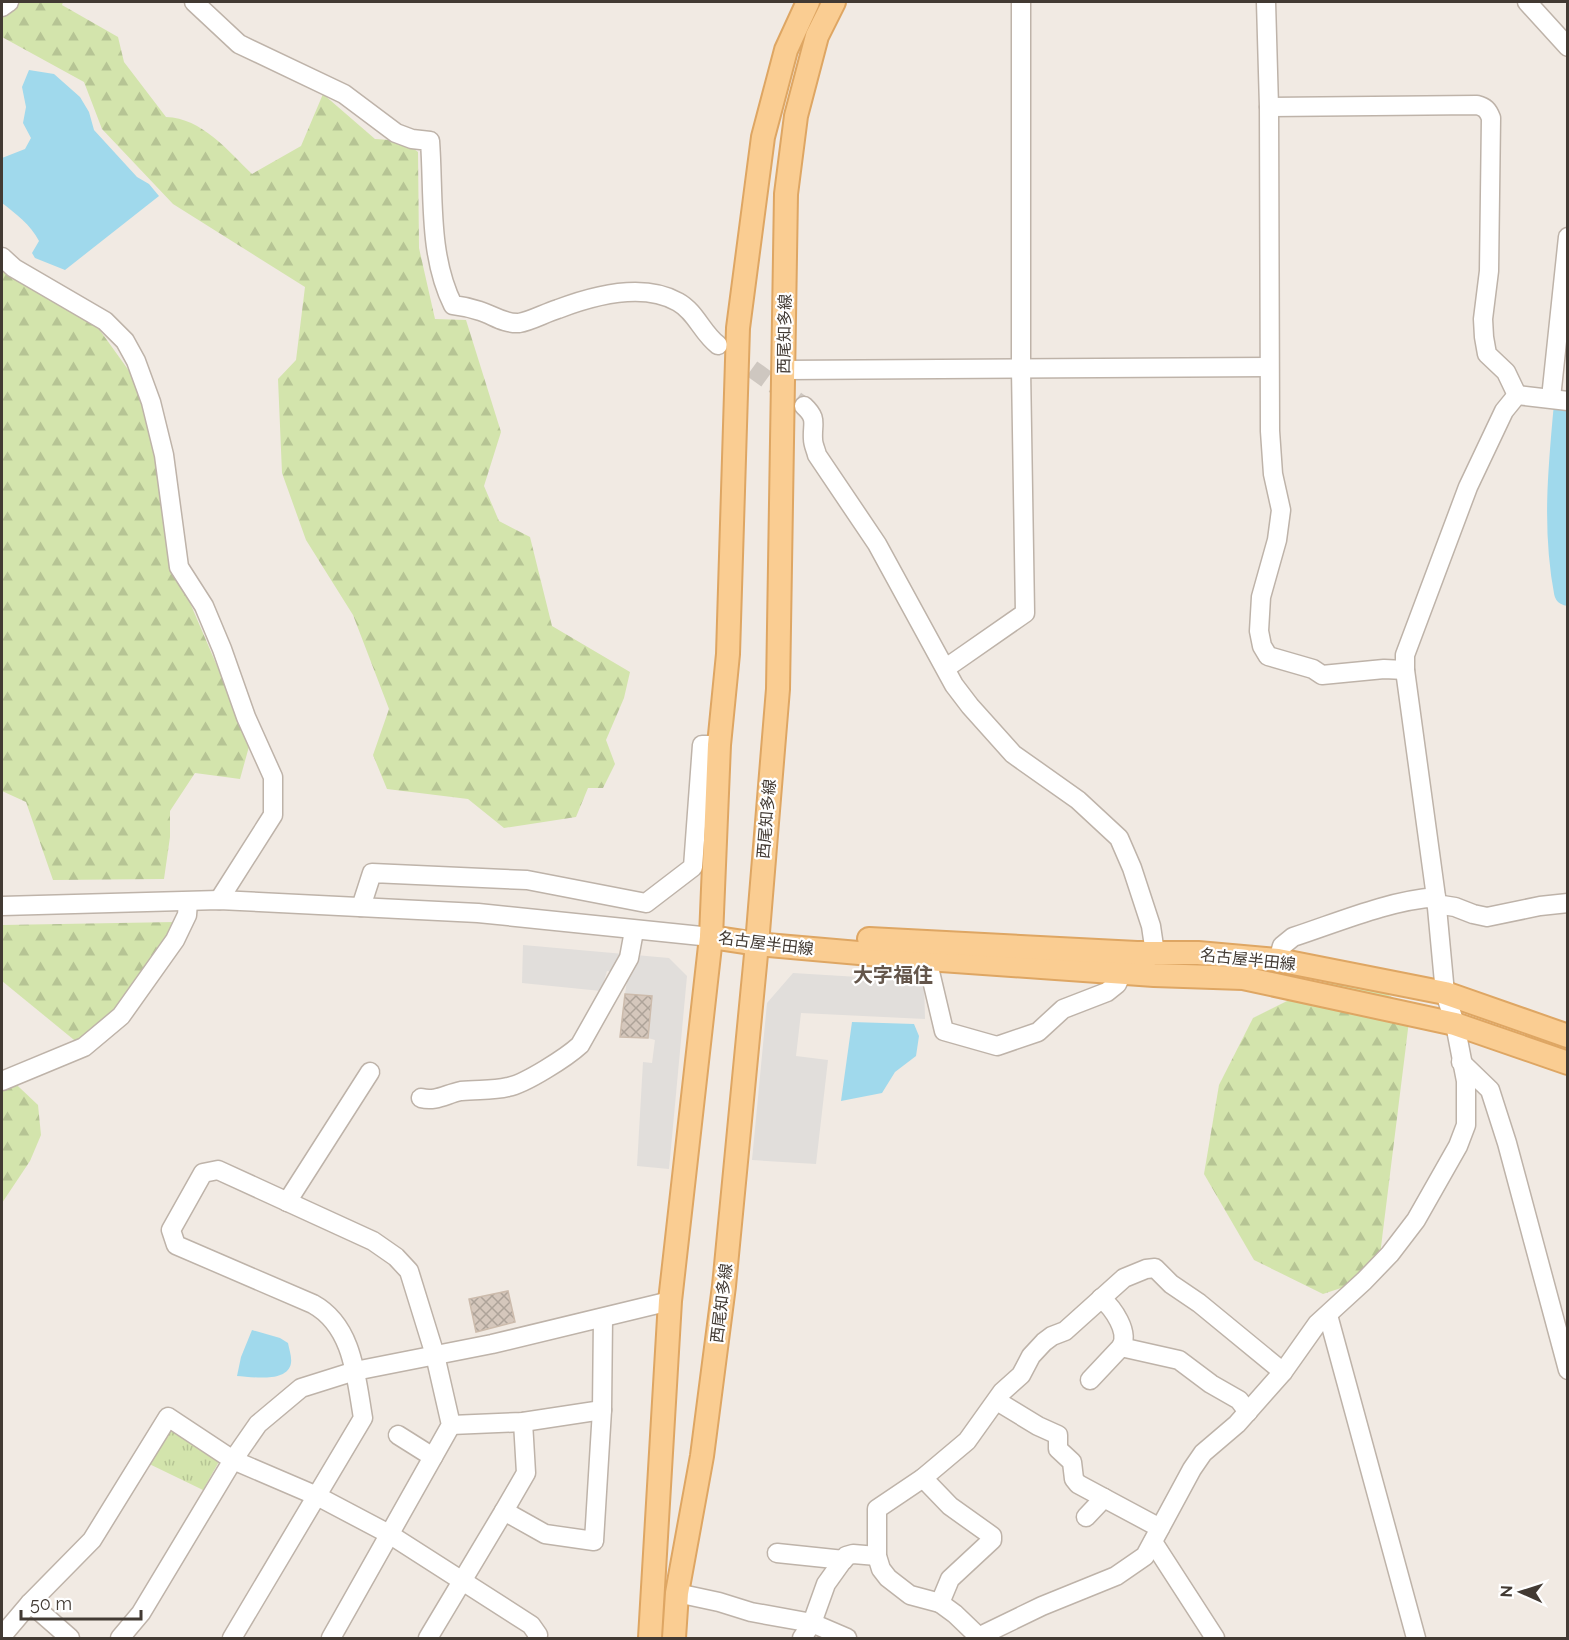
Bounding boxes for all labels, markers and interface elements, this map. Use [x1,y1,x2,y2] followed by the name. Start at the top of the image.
[774,294,795,374] street label: 西尾知多線
[754,778,779,860] street label: 西尾知多線
[717,928,815,959] street label: 名古屋半田線
[1199,945,1297,974] street label: 名古屋半田線
[853,963,933,987] district label: 大字福住
[707,1262,736,1344] street label: 西尾知多線
[1491,1562,1551,1622] north arrow
[21,1583,141,1621] scale bar
[1497,1585,1516,1598] text: N
[30,1593,72,1614] text: 50 m

